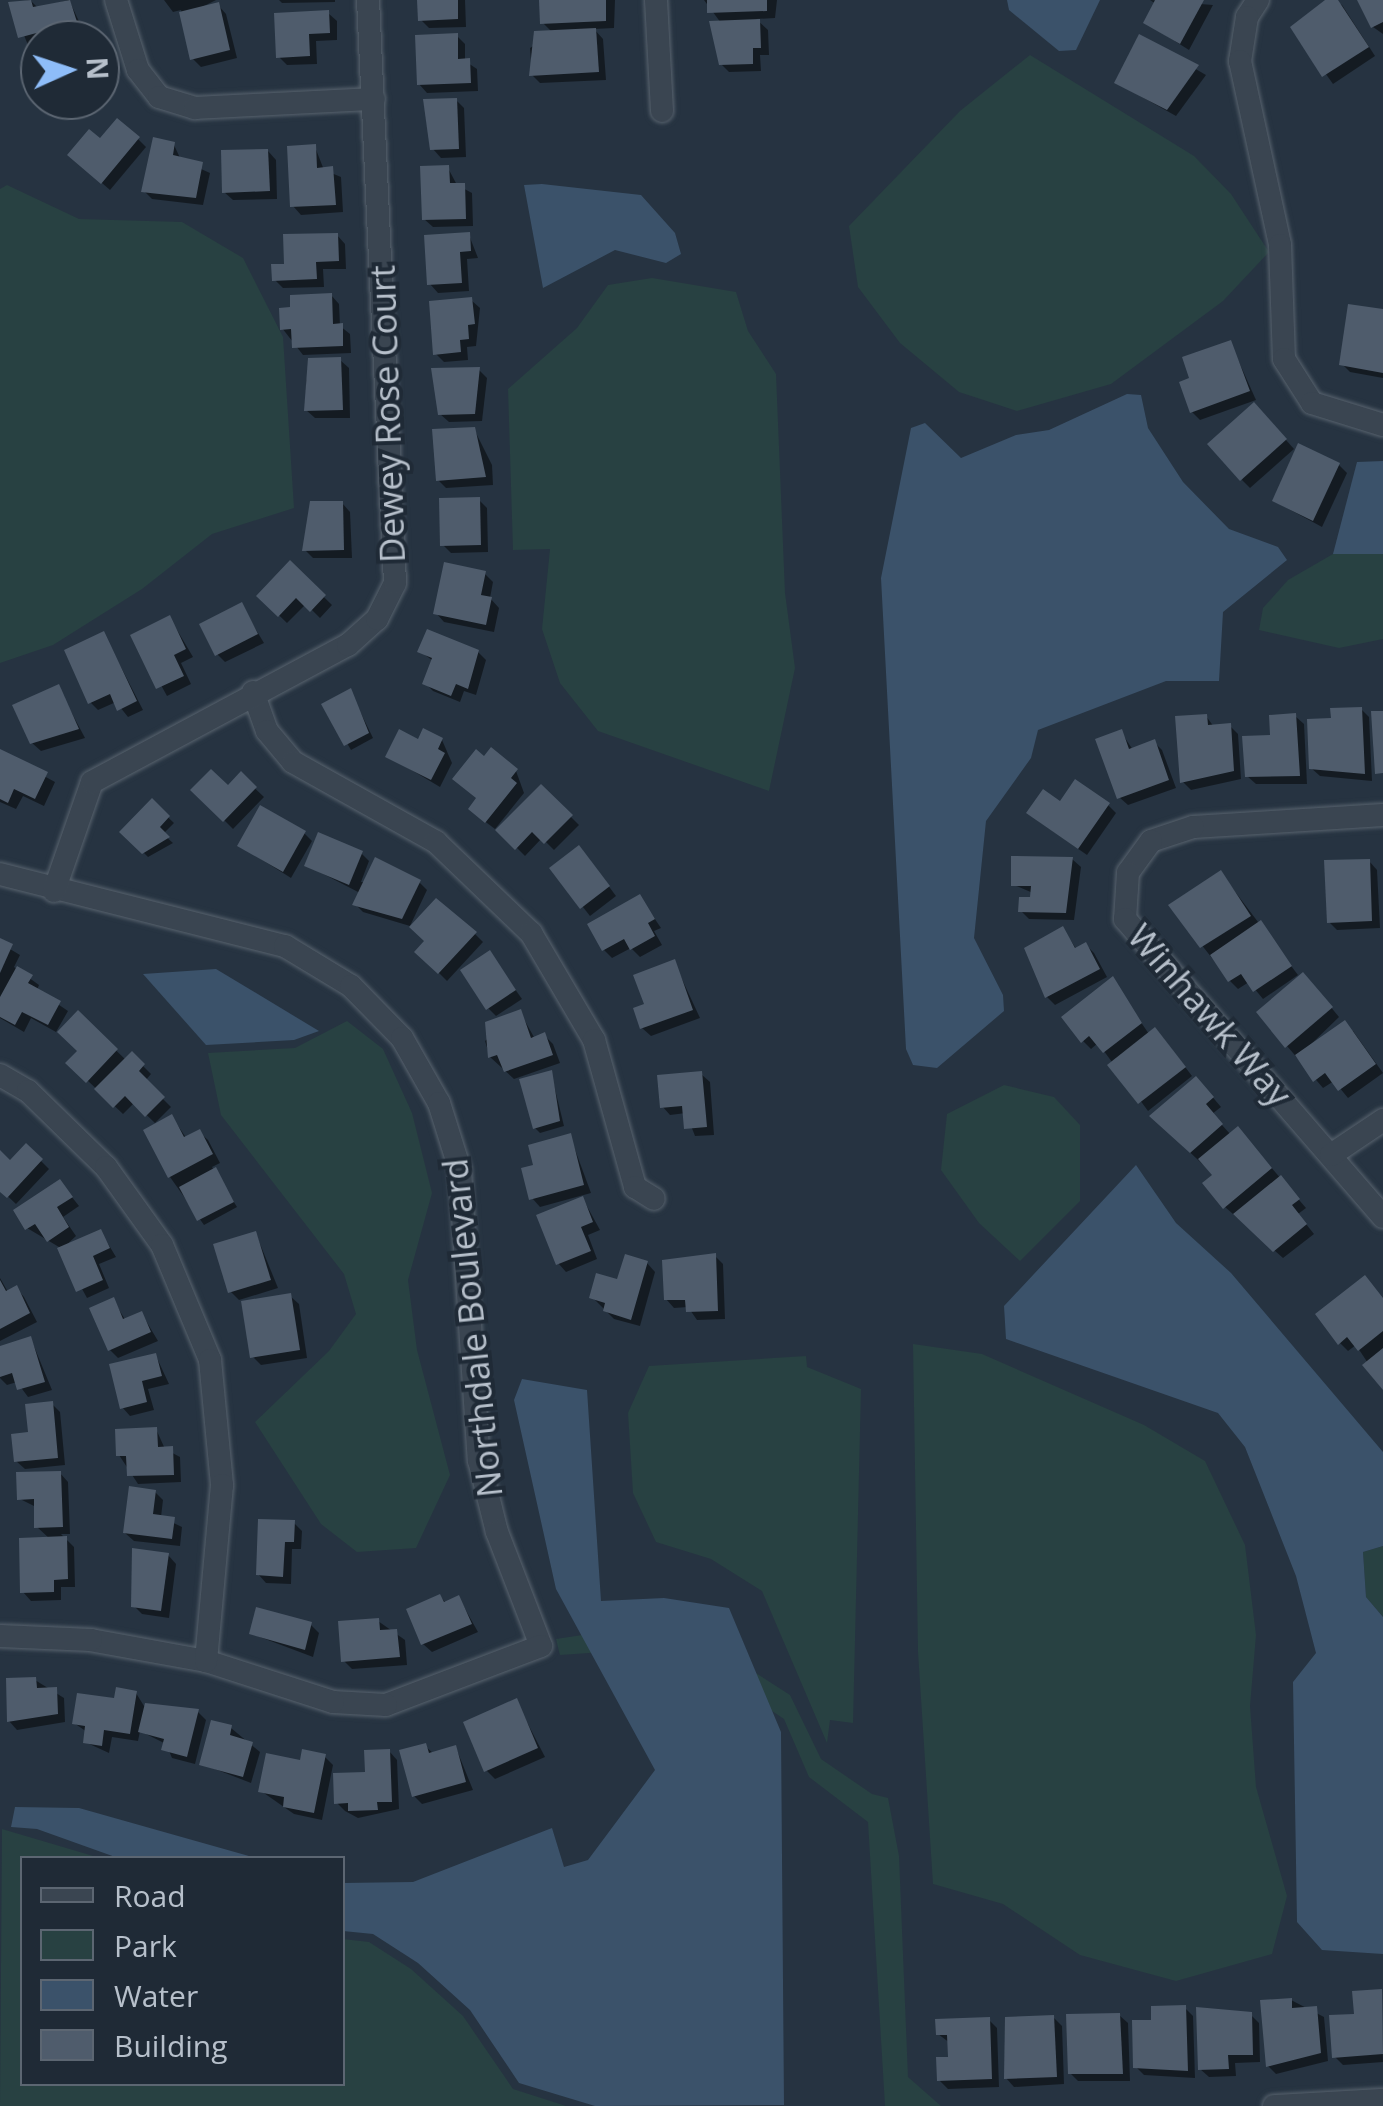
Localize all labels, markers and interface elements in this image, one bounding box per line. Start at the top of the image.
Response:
north arrow [20,20,120,120]
text: N [78,56,118,81]
street label: Dewey Rose Court [361,264,413,564]
street label: Winhawk Way [1120,915,1300,1115]
street label: Northdale Boulevard [433,1157,511,1499]
legend [20,1856,345,2086]
text: Road [114,1875,186,1916]
text: Park [114,1925,177,1966]
text: Water [114,1975,198,2016]
text: Building [114,2025,228,2066]

